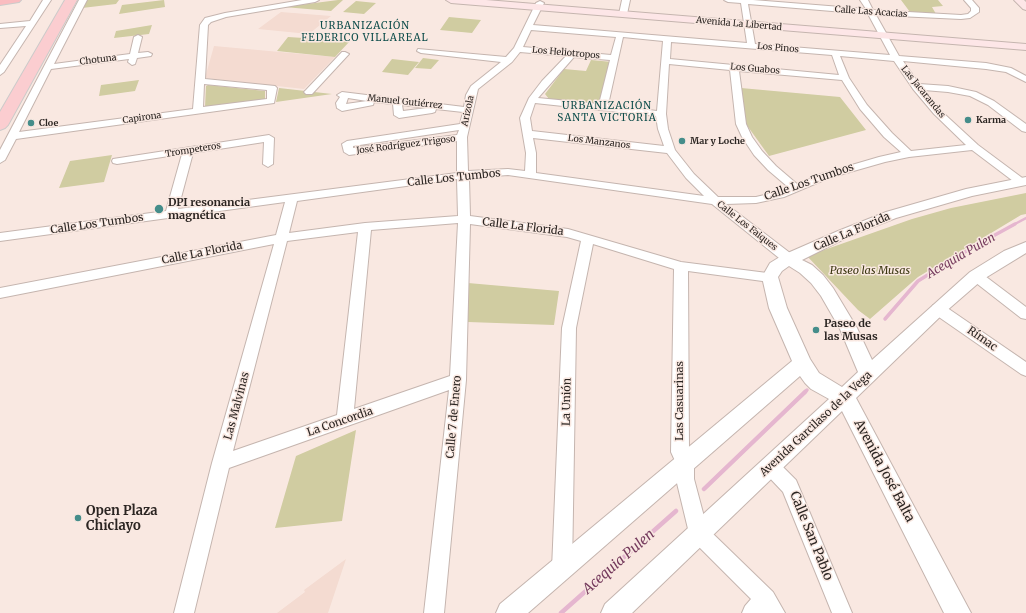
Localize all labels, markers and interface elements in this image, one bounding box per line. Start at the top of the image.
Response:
street label: Calle Las Acacias [834,4,908,20]
street label: Avenida La Libertad [696,15,782,33]
district label: URBANIZACIÓN FEDERICO VILLAREAL [301,20,429,44]
street label: Los Pinos [757,41,799,55]
street label: Los Heliotropos [532,45,600,61]
street label: Chotuna [79,52,117,68]
street label: Los Guabos [730,61,780,77]
street label: Las Jacarandas [899,64,947,120]
street label: Manuel Gutiérrez [367,93,443,111]
street label: Arizola [459,95,477,127]
district label: URBANIZACIÓN SANTA VICTORIA [557,100,657,124]
street label: Capirona [122,110,162,126]
marker: Karma [963,115,973,125]
place label: Karma [976,115,1006,125]
marker: Cloe [26,118,36,128]
place label: Cloe [39,118,58,128]
street label: Los Manzanos [567,133,631,151]
street label: José Rodríguez Trigoso [356,134,456,156]
marker: Mar y Loche [677,136,687,146]
place label: Mar y Loche [690,136,745,146]
street label: Trompeteros [164,140,222,160]
street label: Calle Los Tumbos [763,161,855,203]
street label: Calle Los Tumbos [407,167,501,189]
place label: DPI resonancia magnética [168,196,250,222]
street label: Calle Los Faiques [715,199,779,253]
marker: DPI resonancia magnética [153,203,165,215]
street label: Calle La Florida [812,210,892,254]
street label: Calle Los Tumbos [50,211,144,237]
street label: Calle La Florida [482,215,564,239]
water label: Acequia Pulen [924,231,998,281]
street label: Calle La Florida [161,239,243,267]
park label: Paseo las Musas [830,264,910,278]
place label: Paseo de las Musas [824,317,878,343]
street label: Rímac [964,324,1000,354]
marker: Paseo de las Musas [811,325,821,335]
street label: Las Casuarinas [673,361,687,441]
street label: Avenida Garcilaso de la Vega [757,369,875,479]
street label: Las Malvinas [222,371,252,441]
street label: Calle 7 de Enero [444,375,464,459]
street label: La Unión [560,378,574,426]
street label: La Concordia [305,405,375,439]
street label: Avenida José Balta [850,417,918,525]
street label: Calle San Pablo [786,489,836,583]
place label: Open Plaza Chiclayo [86,503,158,534]
marker: Open Plaza Chiclayo [73,513,83,523]
water label: Acequia Pulen [580,526,658,598]

